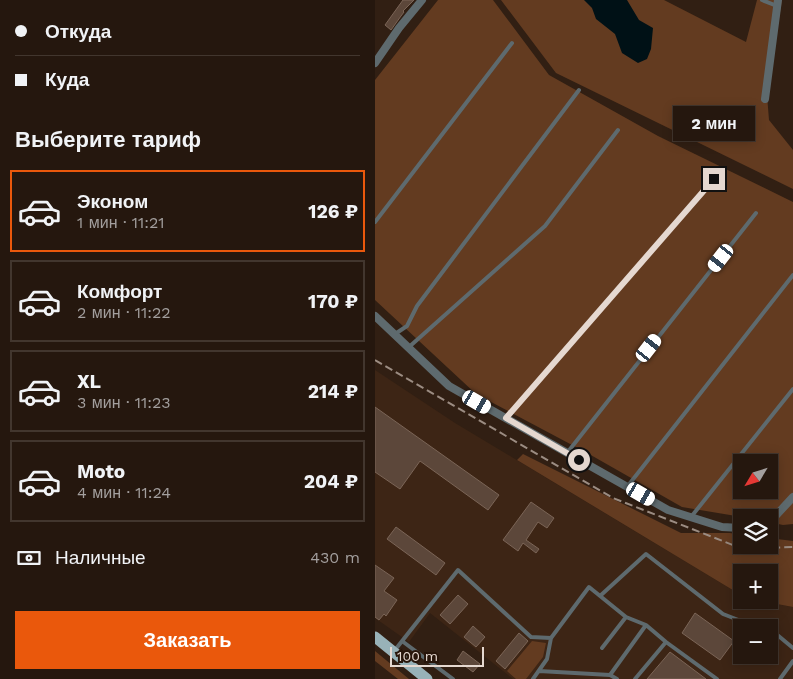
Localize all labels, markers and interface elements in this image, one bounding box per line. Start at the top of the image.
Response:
text: Откуда [45,20,111,43]
text: Куда [45,68,89,91]
callout: 2 мин [673,106,755,142]
text: 2 мин [691,114,737,133]
text: Выберите тариф [15,127,201,152]
route end [703,168,725,190]
icon: car [17,189,62,234]
text: Эконом [77,190,148,213]
text: 126 ₽ [308,200,358,223]
text: 1 мин · 11:21 [77,213,164,232]
car [705,242,736,274]
icon: car [17,279,62,324]
text: Комфорт [77,280,162,303]
text: 170 ₽ [308,290,358,313]
text: 2 мин · 11:22 [77,303,171,322]
car [633,332,664,364]
icon: car [17,369,62,414]
text: XL [77,370,101,393]
text: 214 ₽ [308,380,358,403]
car [460,388,493,416]
text: 3 мин · 11:23 [77,393,171,412]
route start [568,449,590,471]
north arrow [733,454,777,499]
map controls [733,454,778,664]
icon: car [17,459,62,504]
text: Moto [77,460,125,483]
text: 204 ₽ [304,470,358,493]
car [624,480,657,508]
text: 4 мин · 11:24 [77,483,171,502]
button: layers [733,509,778,554]
icon: cash [15,544,43,572]
text: Наличные [55,546,146,569]
text: 430 m [310,548,360,567]
button: + [733,564,778,609]
button: Заказать [15,611,360,669]
button: − [733,619,778,664]
scale bar [390,644,484,667]
text: 100 m [397,648,438,664]

